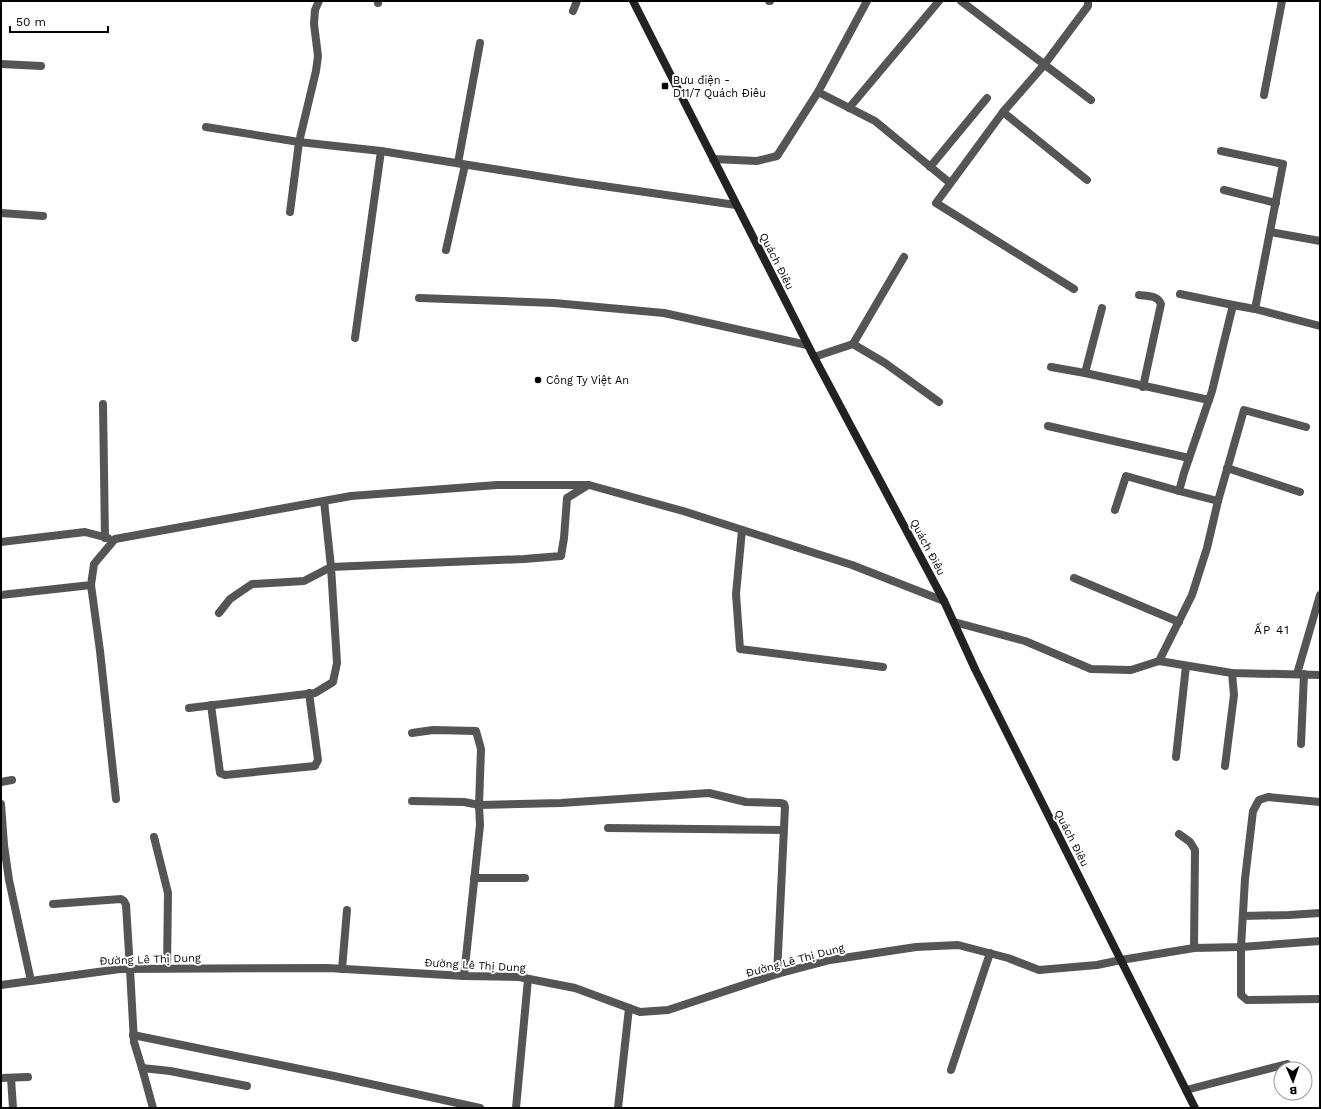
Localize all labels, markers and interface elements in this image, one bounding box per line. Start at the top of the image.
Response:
scale bar [10,8,108,34]
text: 50 m [16,15,46,29]
place label: Bưu điện - D11/7 Quách Điêu [673,74,766,100]
marker: Bưu điện - D11/7 Quách Điêu [660,81,670,91]
street label: Quách Điêu [757,231,796,292]
place label: Công Ty Việt An [546,374,629,387]
marker: Công Ty Việt An [533,375,543,385]
street label: Quách Điêu [907,517,948,578]
district label: ẤP 41 [1254,622,1290,637]
street label: Quách Điêu [1052,808,1091,869]
street label: Đường Lê Thị Dung [744,941,846,980]
street label: Đường Lê Thị Dung [99,951,201,968]
street label: Đường Lê Thị Dung [424,956,526,975]
north arrow [1273,1061,1313,1101]
text: B [1289,1084,1297,1097]

